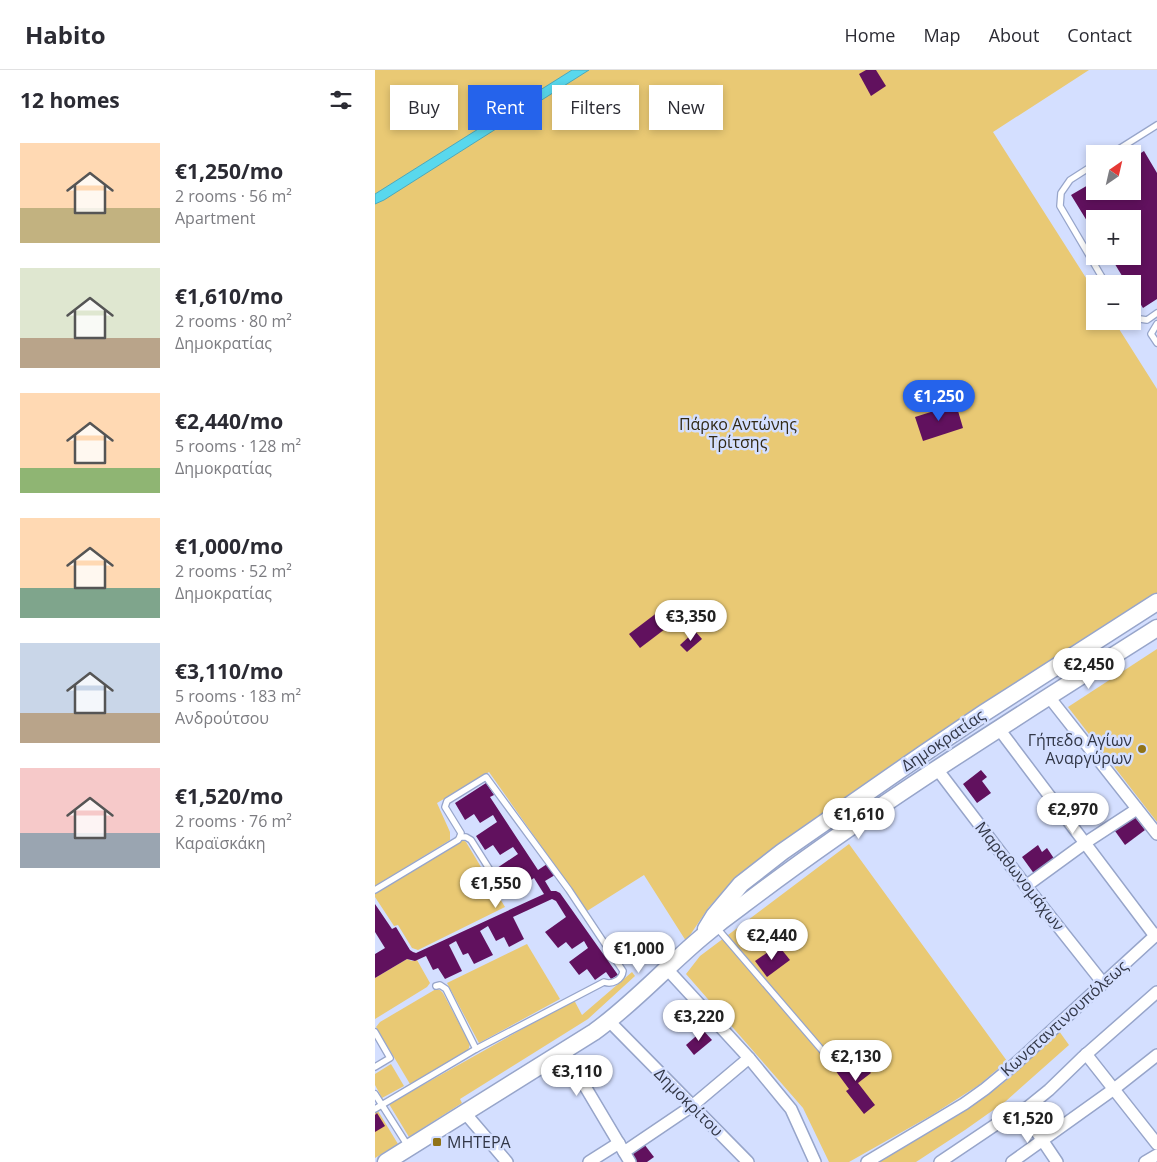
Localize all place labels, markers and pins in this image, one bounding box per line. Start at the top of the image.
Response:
pin: €1,250 [898,380,980,422]
pin: €3,350 [650,600,732,642]
pin: €2,450 [1048,648,1130,690]
place label: Γήπεδο Αγίων Αναργύρων [1028,729,1132,769]
marker: Γήπεδο Αγίων Αναργύρων [1136,743,1148,755]
pin: €2,970 [1032,792,1114,835]
pin: €1,610 [818,798,900,840]
pin: €1,550 [455,866,537,909]
pin: €2,440 [731,918,813,961]
pin: €1,000 [598,932,680,974]
pin: €3,220 [658,1000,740,1042]
pin: €2,130 [815,1040,897,1082]
pin: €3,110 [536,1054,618,1097]
pin: €1,520 [987,1102,1069,1144]
place label: ΜΗΤΕΡΑ [447,1131,512,1153]
marker: ΜΗΤΕΡΑ [431,1136,443,1148]

